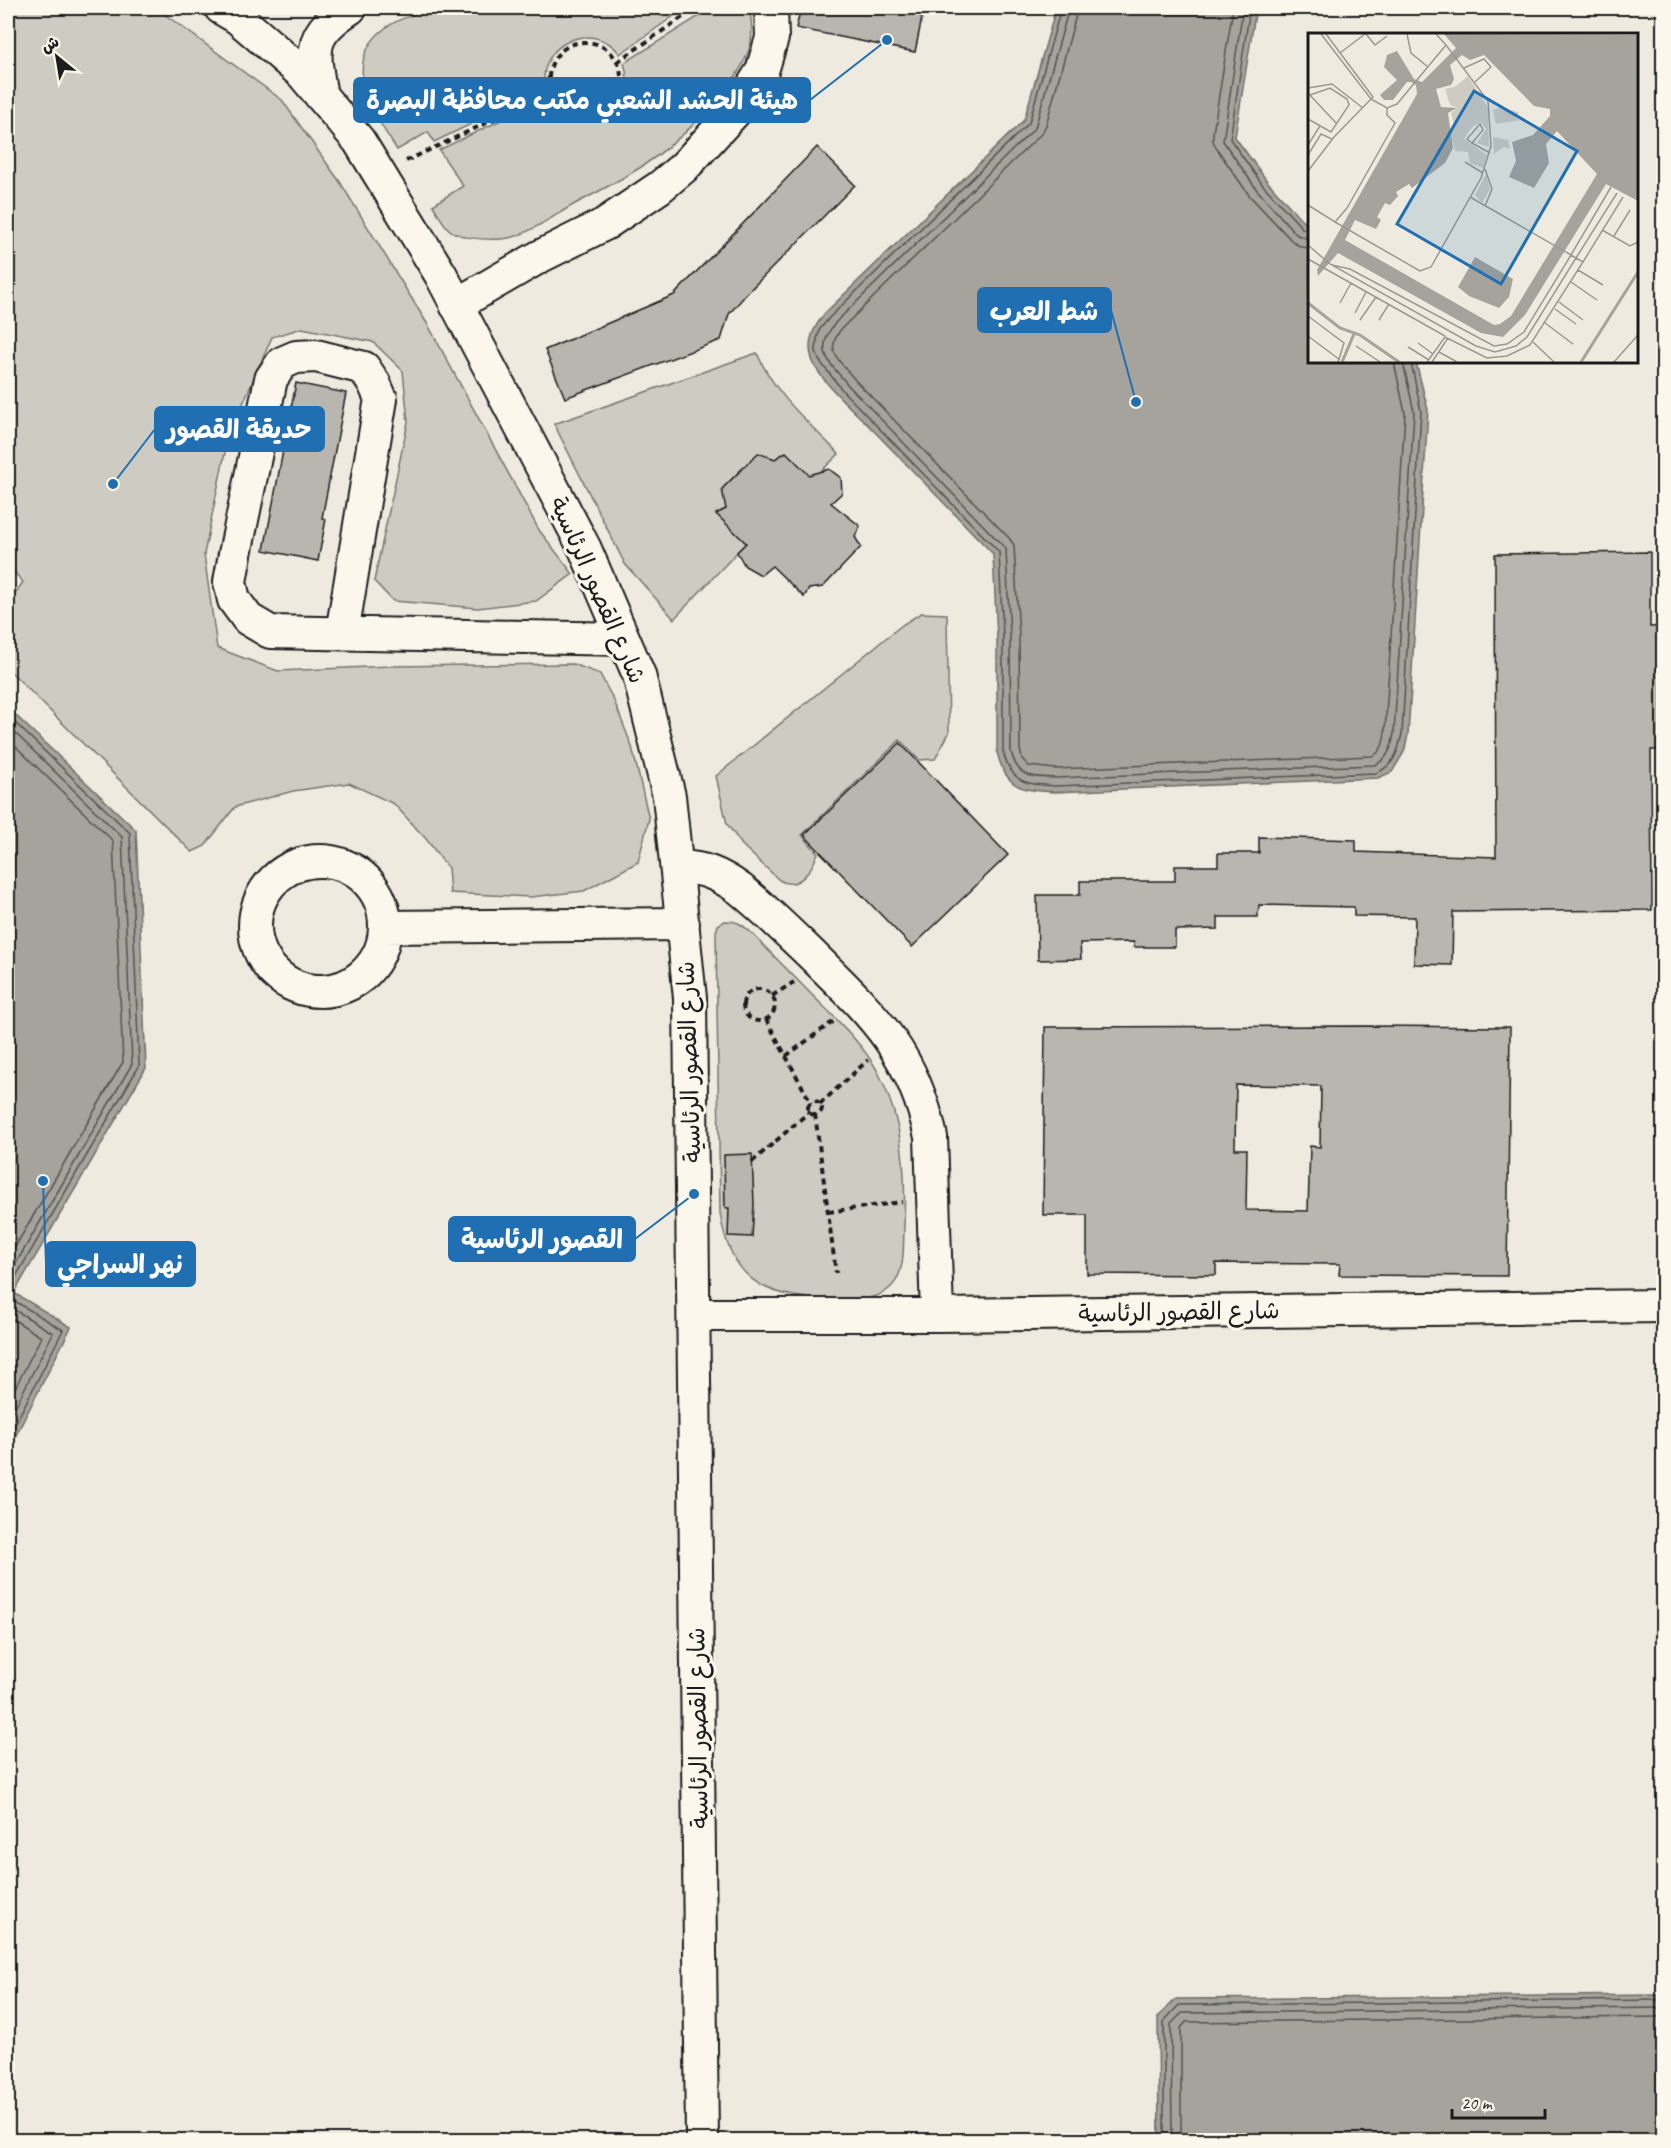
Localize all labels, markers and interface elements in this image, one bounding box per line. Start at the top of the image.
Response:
north arrow [27,27,87,87]
text: ش [37,32,63,58]
inset map [1308,33,1638,363]
callout: هيئة الحشد الشعبي مكتب محافظة البصرة [354,78,810,122]
text: هيئة الحشد الشعبي مكتب محافظة البصرة [366,84,798,124]
callout: شط العرب [978,288,1111,332]
text: شط العرب [990,295,1098,328]
callout: حديقة القصور [155,407,324,451]
text: حديقة القصور [164,413,312,446]
street label: شارع القصور الرئاسية [541,492,653,689]
street label: شارع القصور الرئاسية [670,961,710,1163]
callout: القصور الرئاسية [449,1217,635,1261]
text: القصور الرئاسية [461,1223,623,1256]
callout: نهر السراجي [46,1242,195,1286]
text: نهر السراجي [57,1248,183,1288]
street label: شارع القصور الرئاسية [1078,1295,1280,1331]
street label: شارع القصور الرئاسية [681,1627,717,1829]
scale bar [1452,2082,1545,2120]
text: 20 m [1461,2092,1494,2114]

